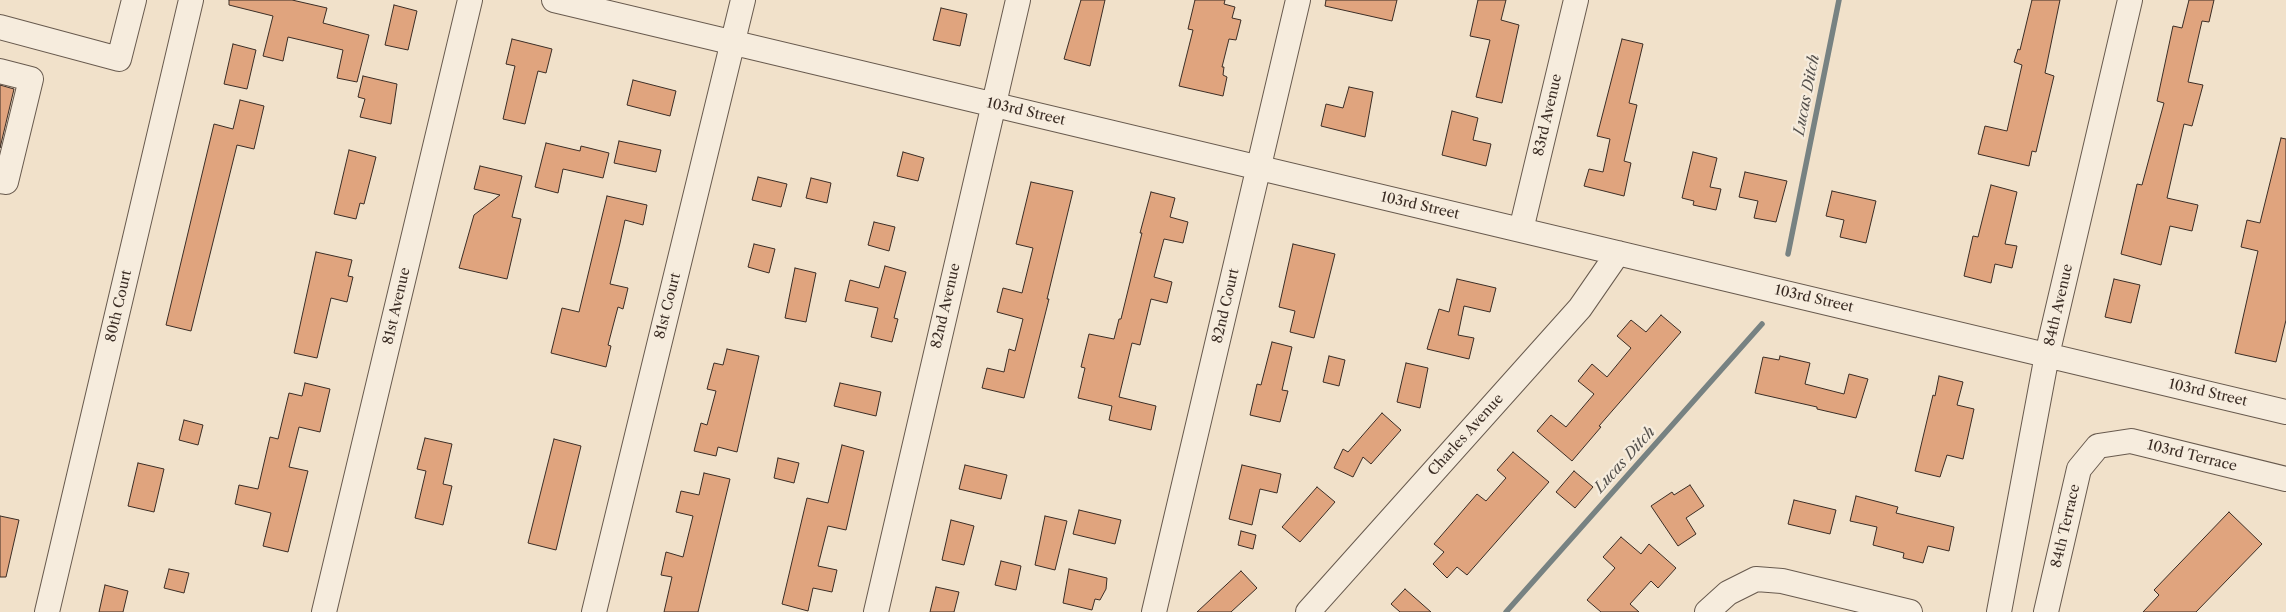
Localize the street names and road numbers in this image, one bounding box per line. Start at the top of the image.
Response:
street label: 83rd Avenue [1530,72,1566,158]
street label: 103rd Street [985,95,1067,129]
street label: 103rd Street [1379,189,1461,223]
street label: 82nd Avenue [928,262,964,350]
street label: 84th Avenue [2041,262,2077,348]
street label: 81st Avenue [380,266,414,346]
street label: 82nd Court [1209,267,1243,345]
street label: 80th Court [103,268,135,344]
street label: 81st Court [652,271,684,341]
street label: 103rd Street [1773,282,1855,316]
street label: 103rd Street [2167,376,2249,410]
street label: Charles Avenue [1425,391,1507,479]
street label: 103rd Terrace [2145,437,2239,475]
street label: 84th Terrace [2048,483,2084,569]

